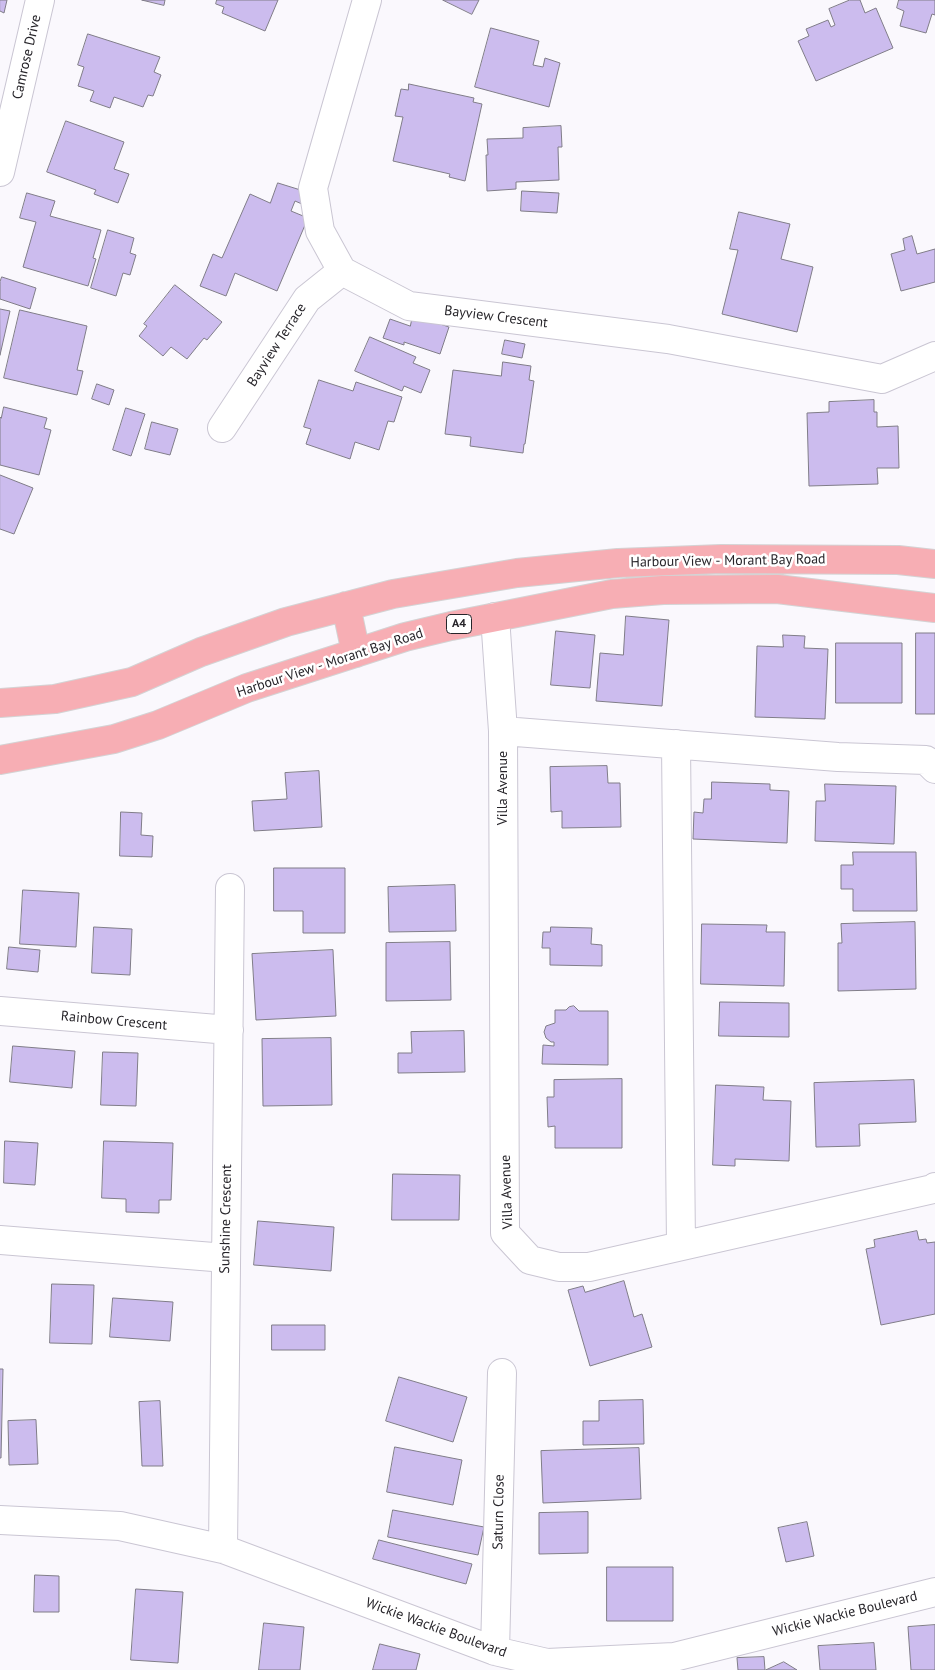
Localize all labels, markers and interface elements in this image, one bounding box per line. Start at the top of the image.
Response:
street label: Camrose Drive [9,13,45,101]
street label: Bayview Terrace [244,300,310,390]
street label: Bayview Crescent [443,302,549,332]
street label: Harbour View - Morant Bay Road [630,551,826,571]
road number: A4 [446,614,472,634]
street label: Harbour View - Morant Bay Road [235,625,425,701]
street label: Villa Avenue [495,751,511,825]
street label: Rainbow Crescent [60,1008,168,1034]
street label: Villa Avenue [497,1155,517,1229]
street label: Sunshine Crescent [217,1164,235,1274]
street label: Saturn Close [490,1474,508,1550]
street label: Wickie Wackie Boulevard [771,1588,919,1640]
street label: Wickie Wackie Boulevard [363,1595,509,1661]

